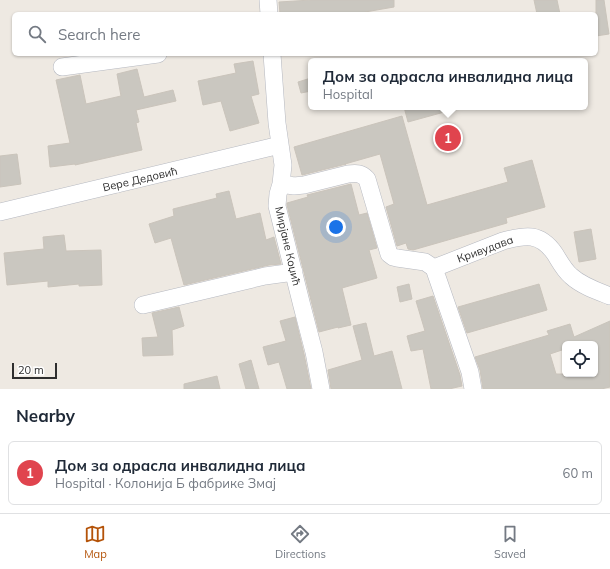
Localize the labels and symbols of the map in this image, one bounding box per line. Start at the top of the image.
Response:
pin: 1 [435,123,461,153]
street label: Вере Дедовић [101,164,179,194]
street label: Мирјане Коџић [272,205,304,287]
your location [326,217,346,237]
street label: Кривудава [455,232,515,266]
scale bar [12,361,57,380]

